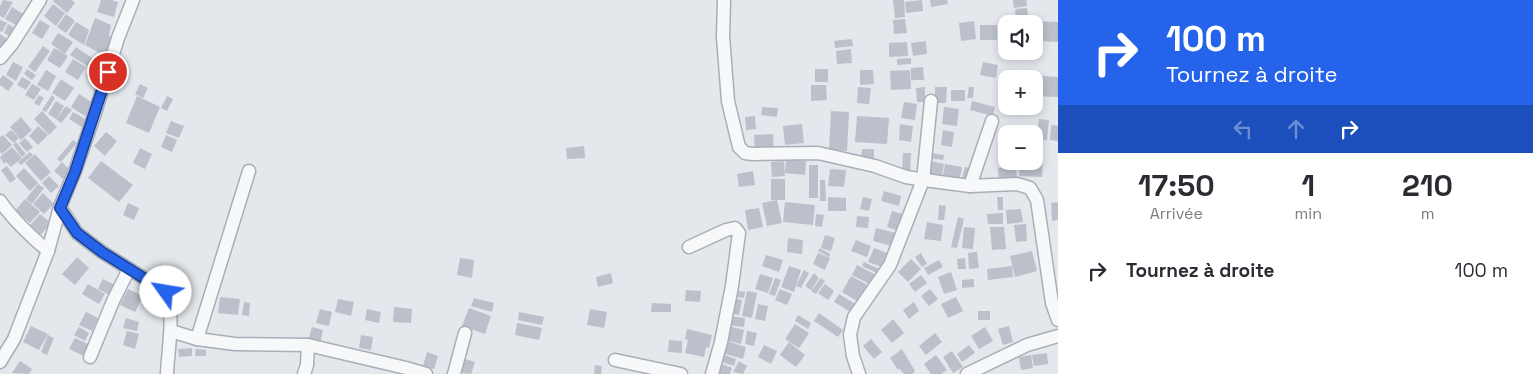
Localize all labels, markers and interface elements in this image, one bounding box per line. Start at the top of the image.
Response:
map controls [998,15,1043,170]
button: sound [998,15,1043,60]
text: 100 m [1166,17,1266,61]
icon: right [1083,20,1148,85]
pin [87,51,129,93]
icon: arrive [94,58,122,86]
text: Tournez à droite [1166,60,1337,88]
button: + [998,70,1043,115]
icon: left [1229,115,1257,143]
icon: ahead [1282,115,1310,143]
icon: right [1335,115,1363,143]
button: − [998,125,1043,170]
text: 17:50 [1138,166,1215,205]
text: 1 [1302,166,1315,205]
text: 210 [1402,166,1453,205]
text: Arrivée [1150,203,1203,224]
text: min [1295,203,1322,224]
text: m [1421,203,1434,224]
icon: right [1083,257,1111,285]
text: Tournez à droite [1126,258,1275,283]
text: 100 m [1454,258,1508,283]
position arrow [139,265,191,317]

